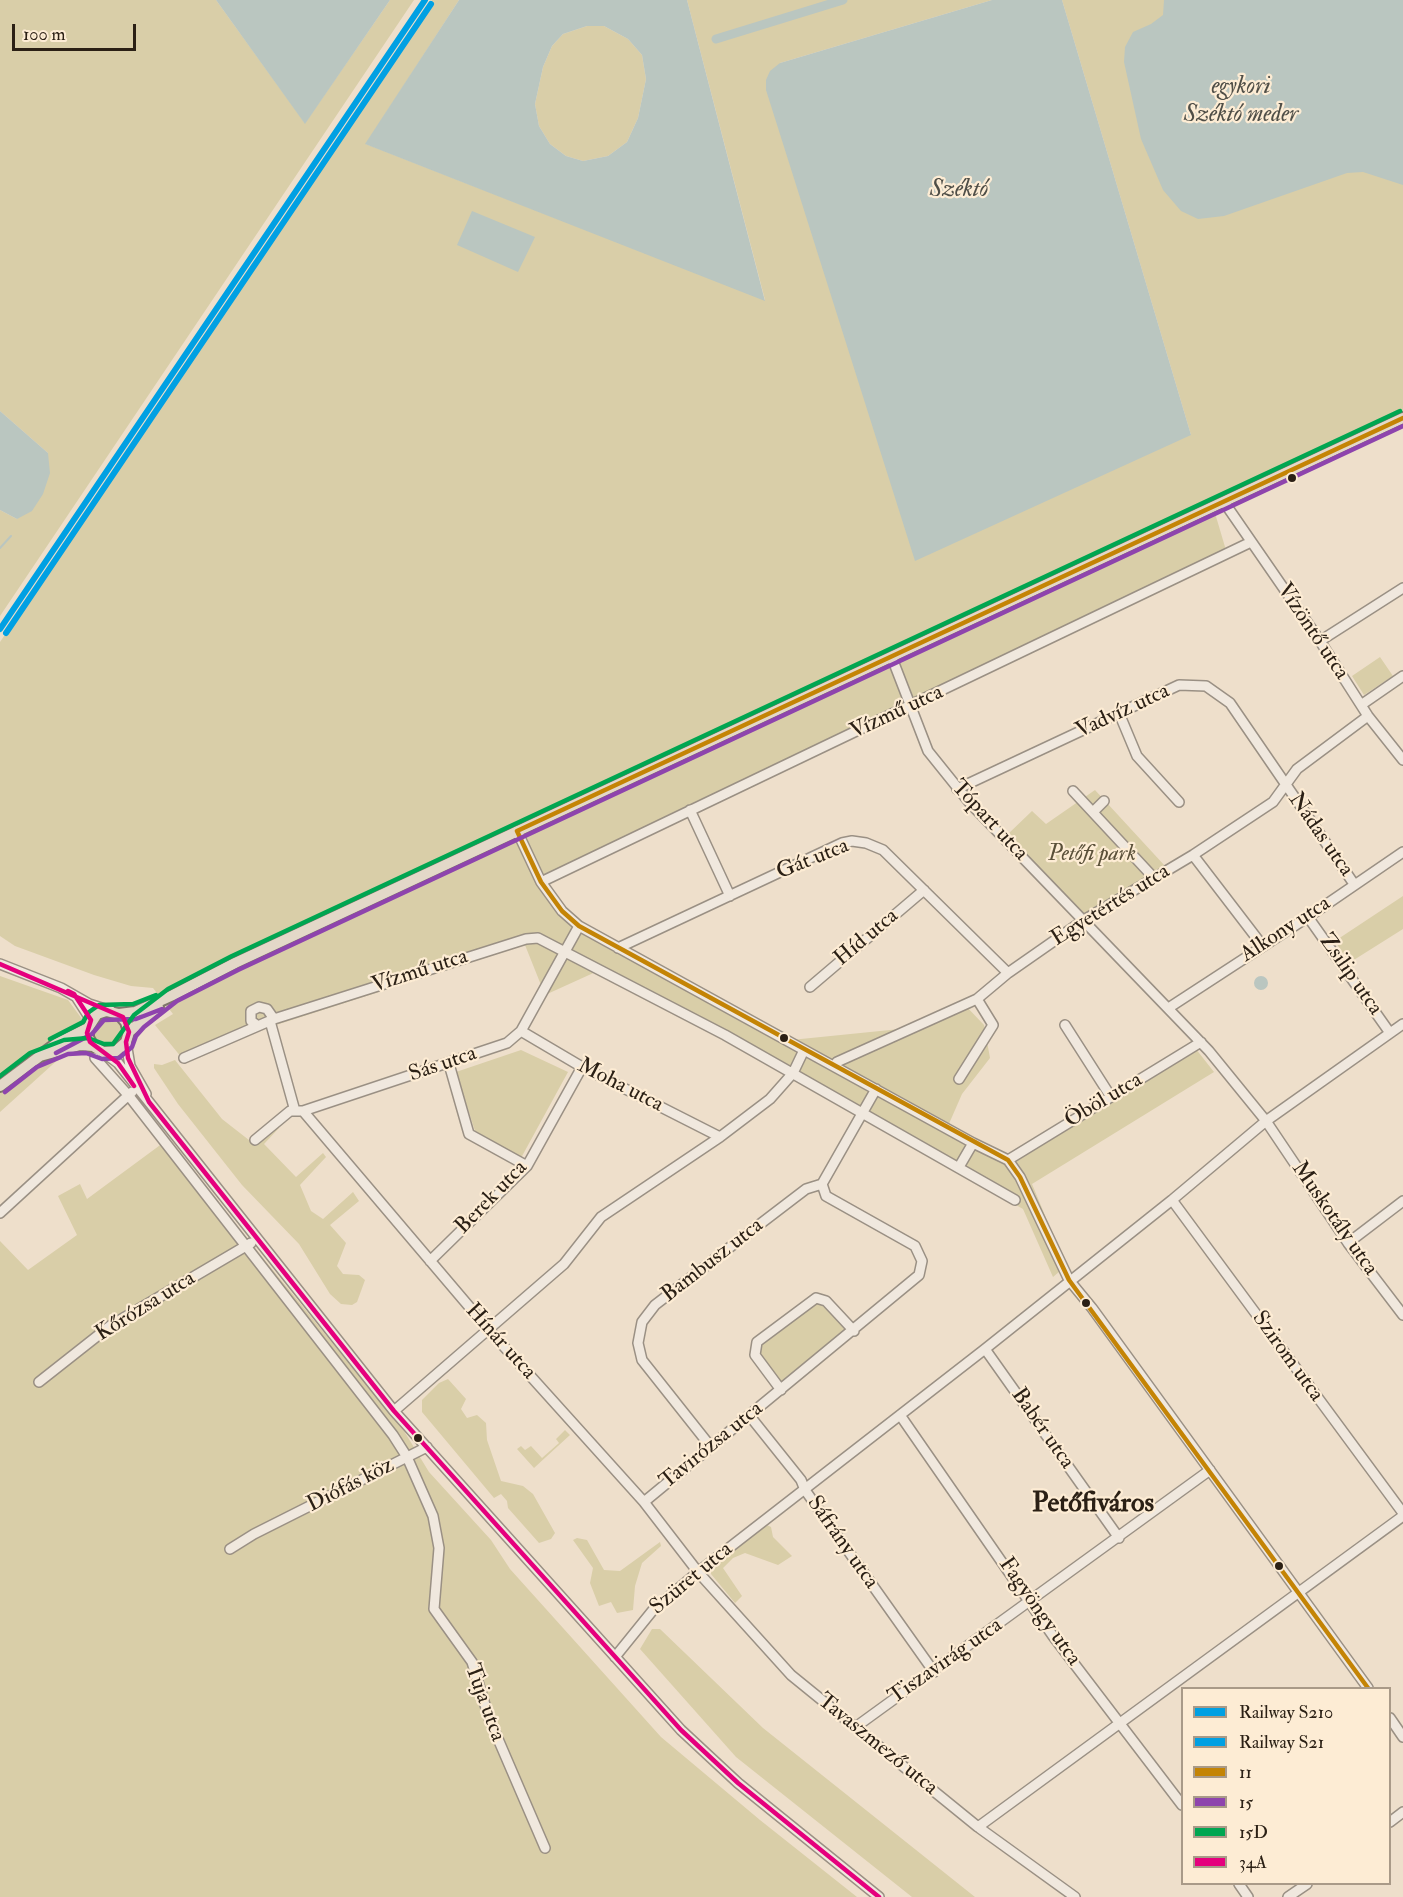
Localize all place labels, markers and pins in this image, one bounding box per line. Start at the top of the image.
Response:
unlabelled marker [1286,472,1298,484]
unlabelled marker [778,1032,790,1044]
unlabelled marker [1080,1297,1092,1309]
unlabelled marker [412,1432,424,1444]
unlabelled marker [1273,1560,1285,1572]

